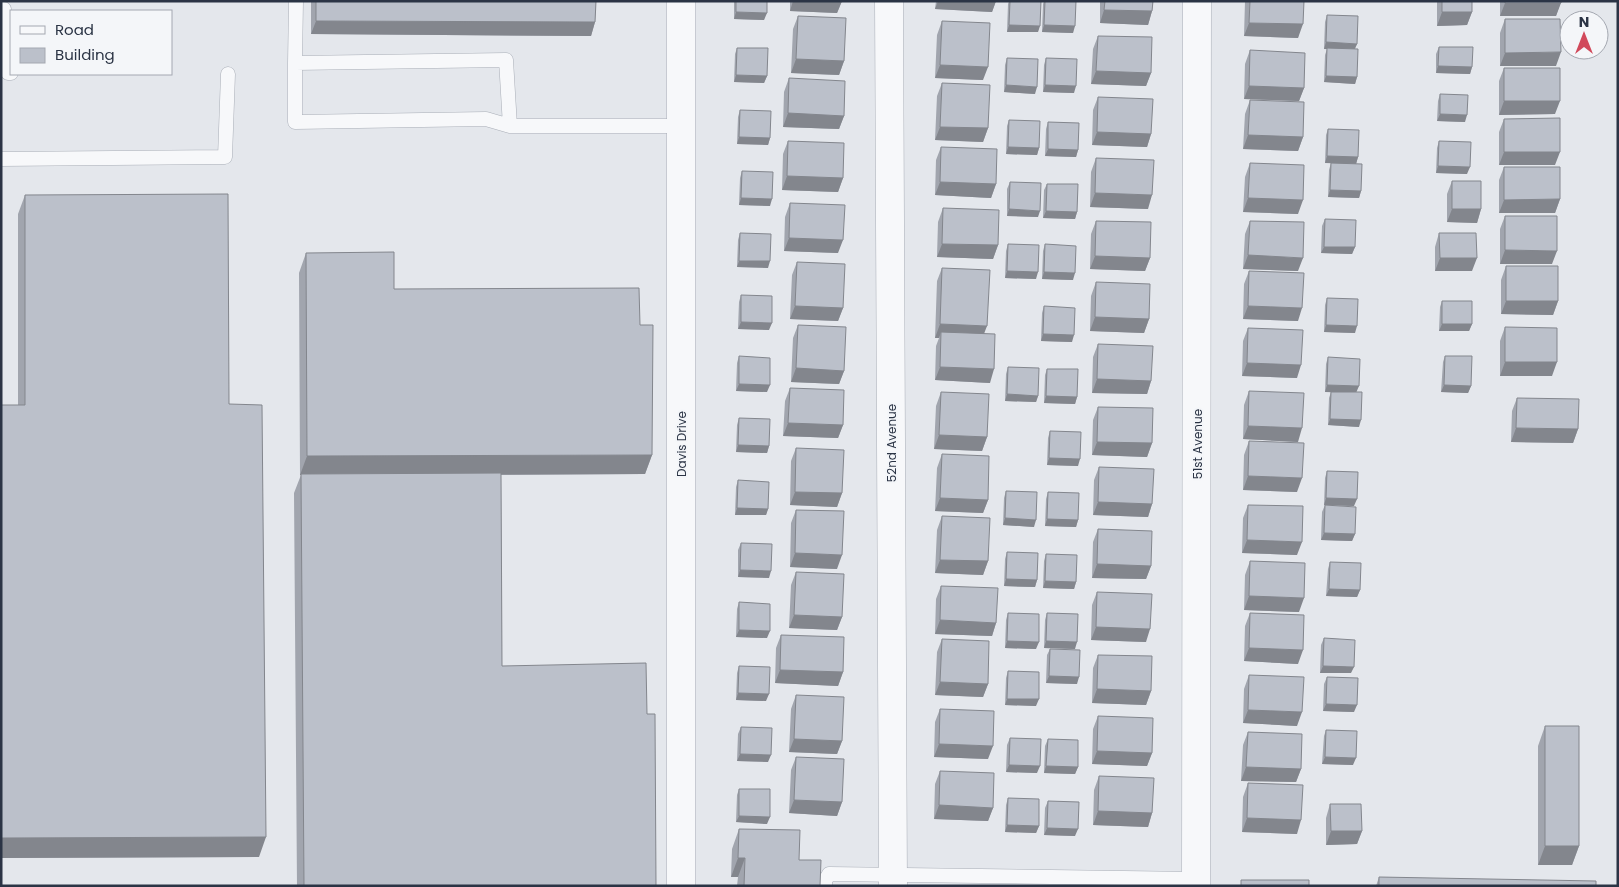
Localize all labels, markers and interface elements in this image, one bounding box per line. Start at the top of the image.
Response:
legend [10,10,172,75]
north arrow [1559,10,1609,60]
text: N [1579,12,1589,32]
text: Road [55,19,94,40]
text: Building [55,44,115,65]
street label: 52nd Avenue [883,404,900,482]
street label: 51st Avenue [1189,409,1206,479]
street label: Davis Drive [673,411,690,477]

